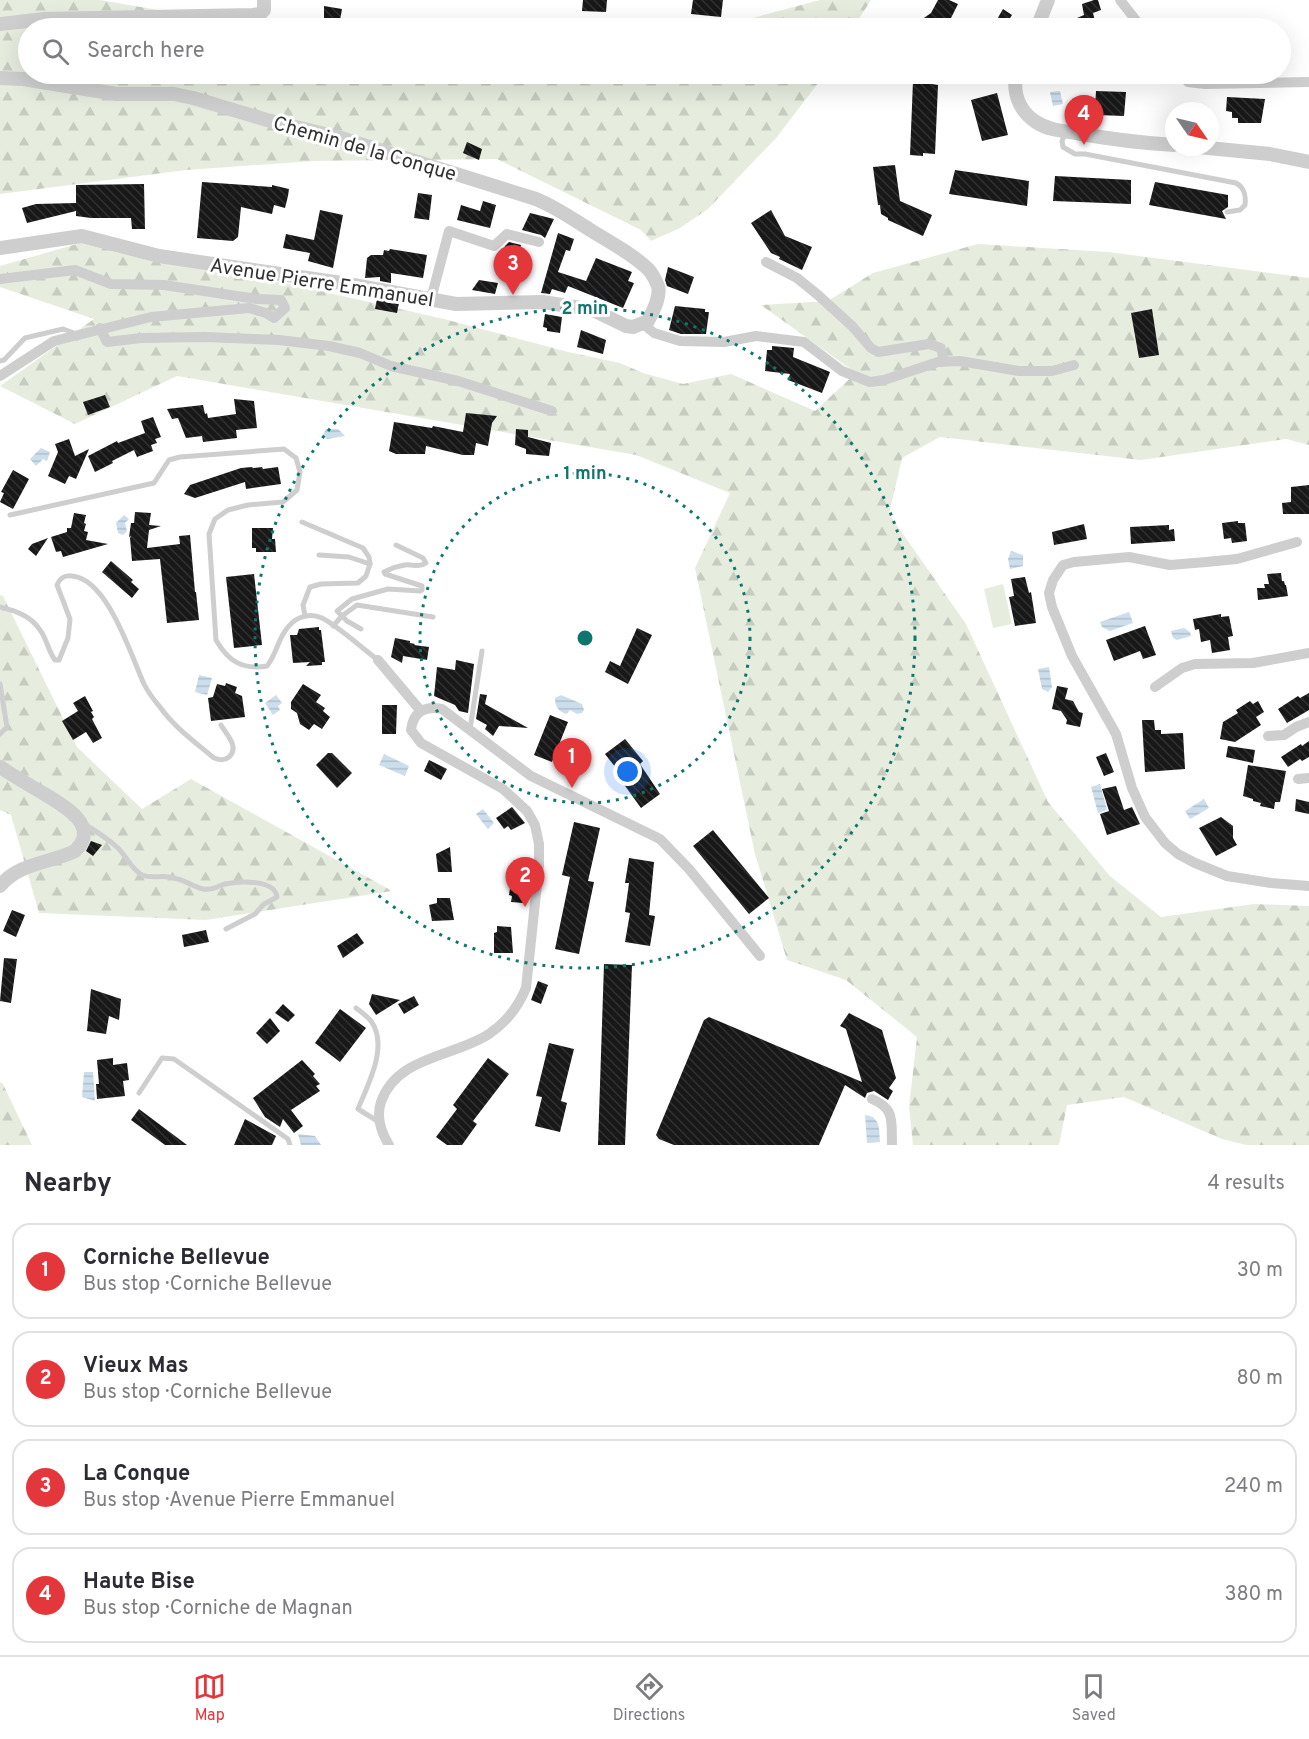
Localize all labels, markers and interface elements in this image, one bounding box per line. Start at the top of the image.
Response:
search box [18,18,1291,84]
icon: search [39,35,72,68]
text: Search here [87,38,205,65]
pin: 4 [1064,96,1104,145]
north arrow [1165,102,1219,156]
street label: Chemin de la Conque [270,111,459,189]
pin: 3 [494,246,532,295]
street label: Avenue Pierre Emmanuel [208,253,435,314]
text: 2 min [561,298,609,321]
text: 1 min [563,463,607,486]
centre of rings [575,628,595,648]
pin: 1 [552,738,592,788]
your location [613,757,642,786]
pin: 2 [506,858,544,907]
text: Nearby [24,1168,112,1201]
text: 4 results [1208,1171,1285,1197]
text: Corniche Bellevue [83,1245,270,1272]
text: 1 [42,1258,50,1284]
text: 30 m [1237,1258,1283,1284]
text: Bus stop · Corniche Bellevue [83,1272,332,1298]
text: Vieux Mas [83,1353,189,1380]
text: 2 [39,1366,52,1392]
text: 80 m [1237,1366,1283,1392]
text: Bus stop · Corniche Bellevue [83,1380,332,1406]
text: La Conque [83,1461,190,1488]
text: 3 [40,1474,52,1500]
text: 240 m [1224,1474,1283,1500]
text: Bus stop · Avenue Pierre Emmanuel [83,1488,395,1514]
text: Haute Bise [83,1569,195,1596]
text: 4 [39,1582,52,1608]
text: 380 m [1224,1582,1283,1608]
text: Bus stop · Corniche de Magnan [83,1596,353,1622]
tab: Map [193,1670,226,1726]
tab: Directions [613,1670,685,1726]
tab: Saved [1072,1670,1116,1726]

